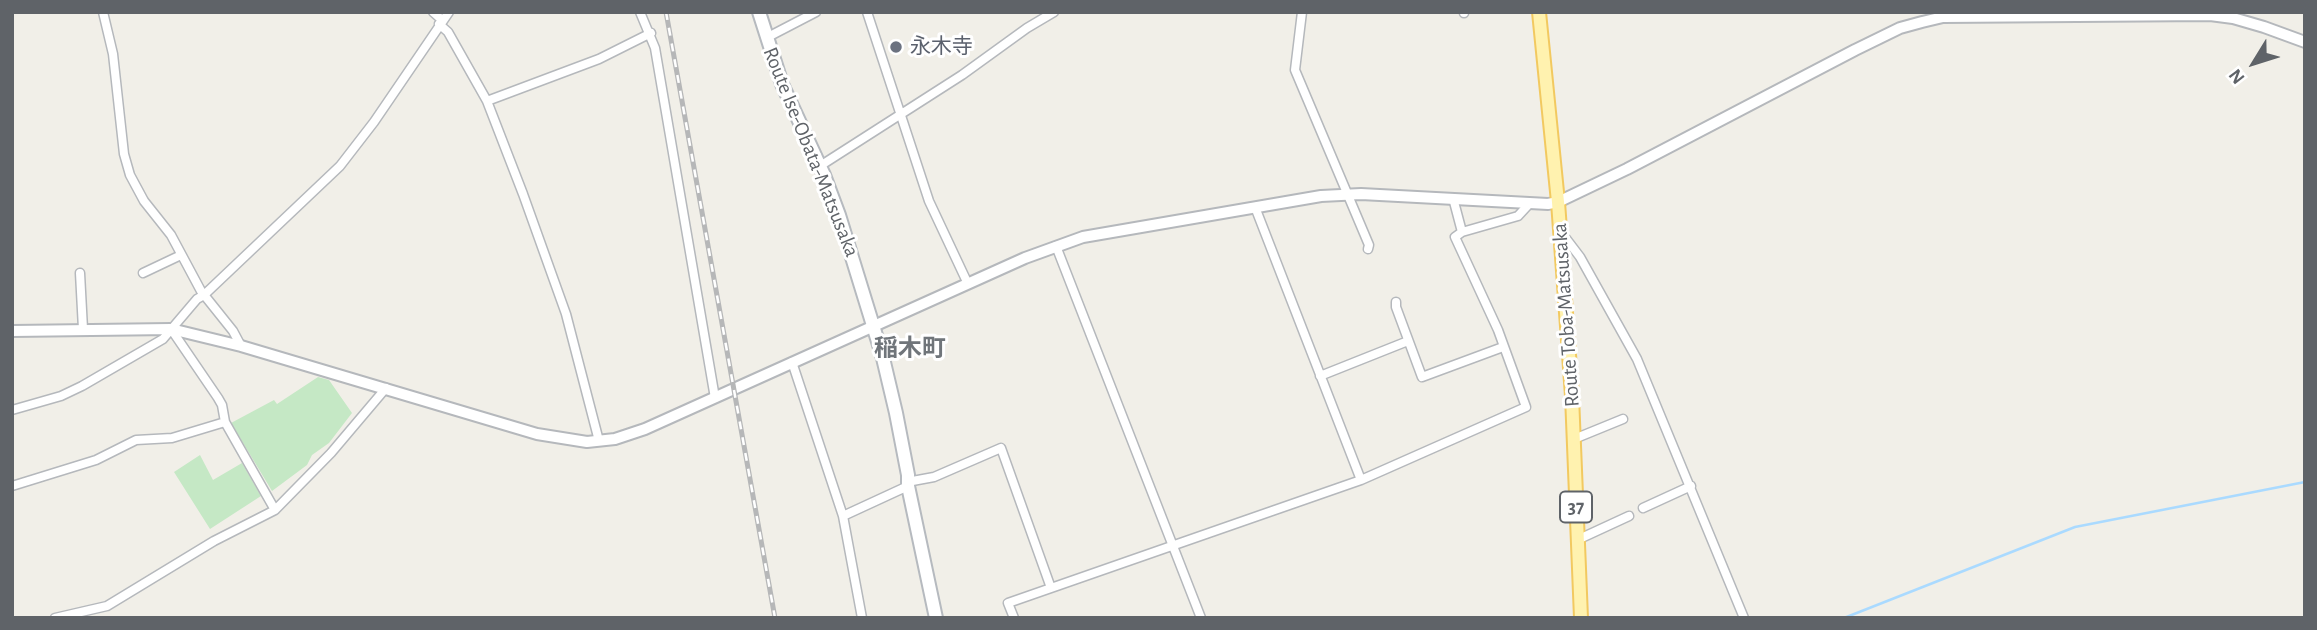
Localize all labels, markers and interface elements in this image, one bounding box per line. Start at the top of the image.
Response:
north arrow [2219,28,2289,98]
place label: 永木寺 [910,34,973,60]
marker: 永木寺 [888,39,904,55]
street label: Route Ise-Obata-Matsusaka [757,43,865,261]
text: N [2226,65,2249,87]
street label: Route Toba-Matsusaka [1547,222,1585,408]
district label: 稲木町 [874,335,946,363]
road number: 37 [1560,492,1592,522]

